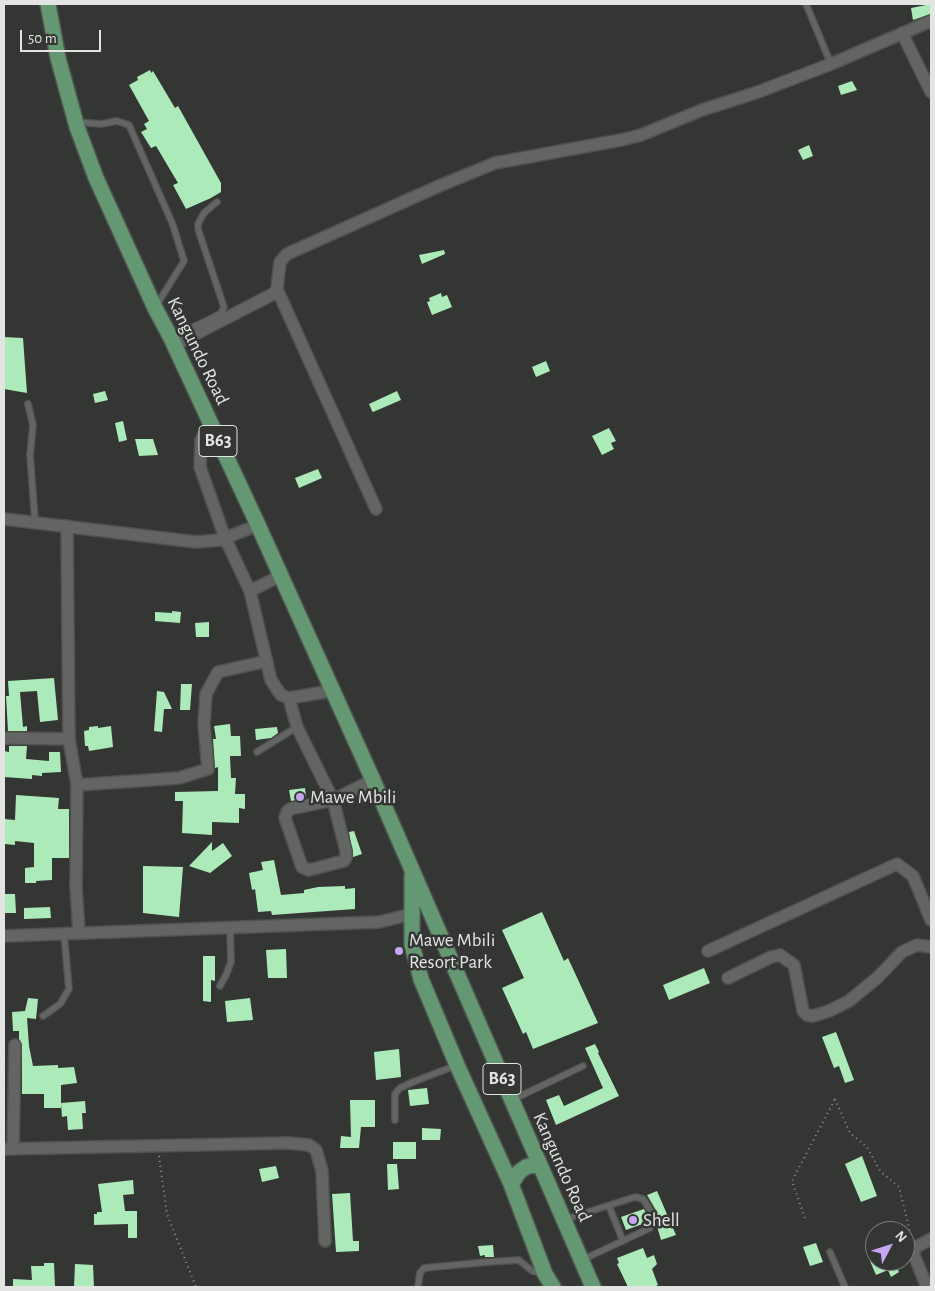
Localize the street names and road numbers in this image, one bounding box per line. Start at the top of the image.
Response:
street label: Kangundo Road [162,293,234,409]
road number: B63 [199,426,237,456]
road number: B63 [483,1064,521,1094]
street label: Kangundo Road [528,1109,596,1225]

